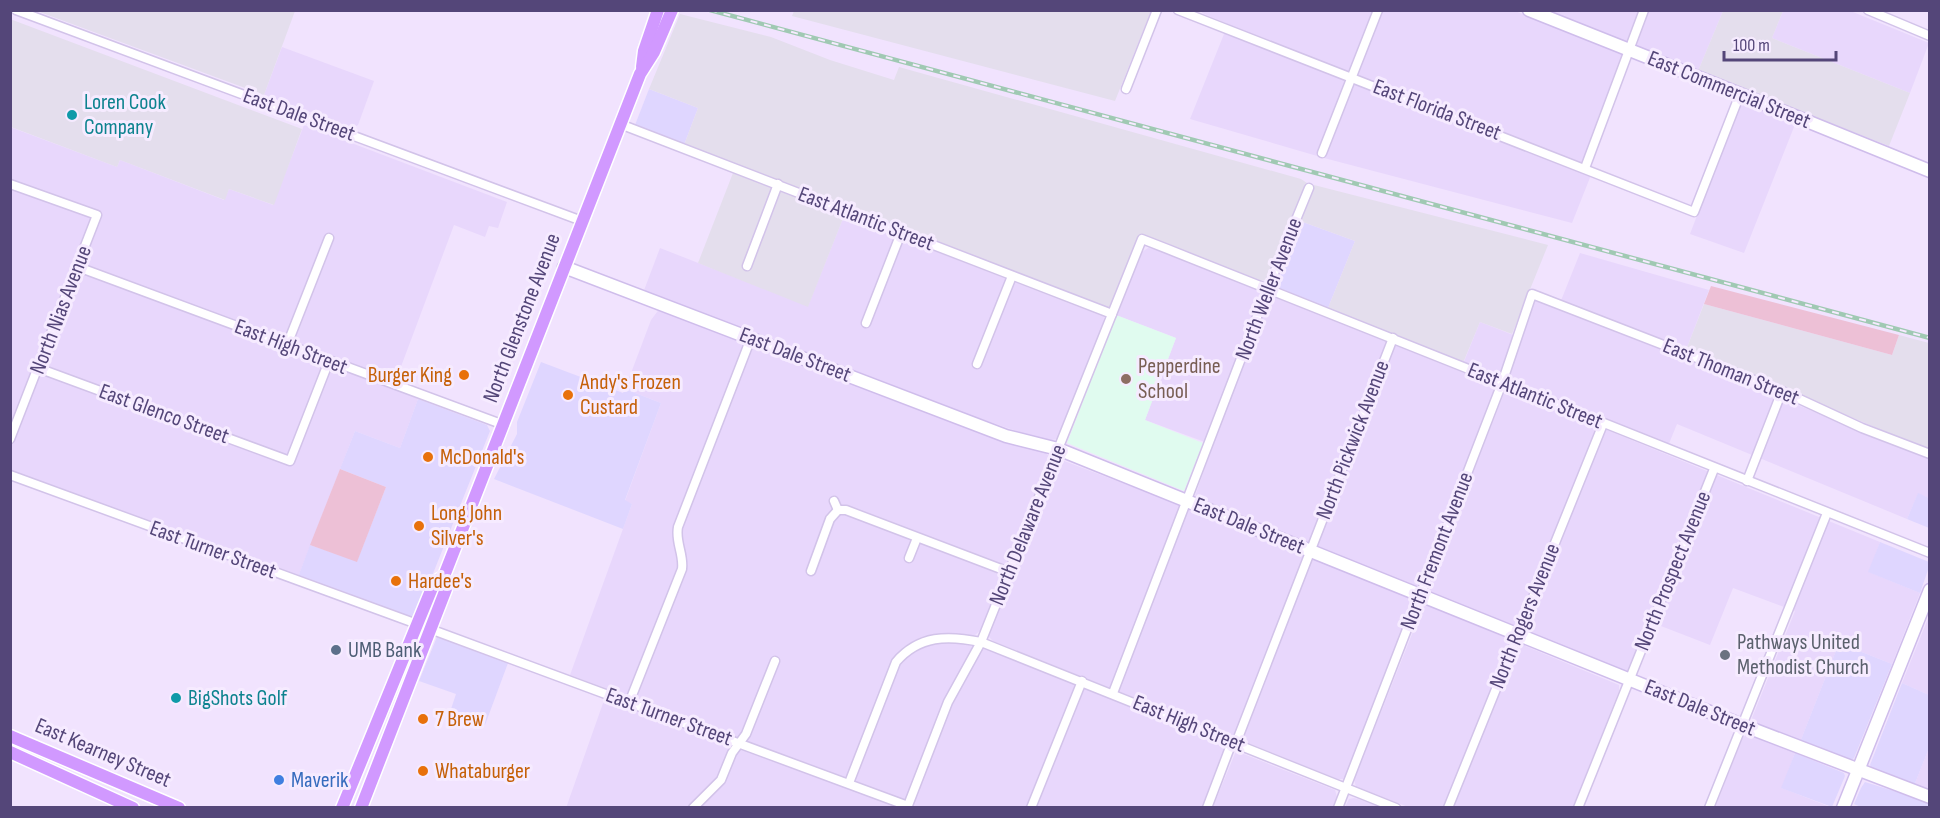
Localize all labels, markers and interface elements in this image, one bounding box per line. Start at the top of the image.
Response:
scale bar [1724,24,1836,62]
text: 100 m [1733,35,1770,56]
street label: East Commercial Street [1644,45,1815,135]
street label: East Florida Street [1369,73,1505,147]
street label: East Dale Street [239,82,359,148]
place label: Loren Cook Company [84,89,166,141]
marker: Loren Cook Company [65,108,79,122]
street label: East Atlantic Street [794,181,938,257]
street label: North Weller Avenue [1230,214,1308,364]
street label: North Glenstone Avenue [477,230,567,406]
street label: North Nias Avenue [24,242,98,378]
street label: East High Street [231,313,352,381]
street label: East Dale Street [735,321,855,389]
street label: East Thoman Street [1659,332,1803,412]
place label: Pepperdine School [1138,353,1221,405]
street label: North Pickwick Avenue [1310,357,1396,523]
street label: East Atlantic Street [1464,357,1607,435]
place label: Burger King [368,362,452,389]
marker: Burger King [457,368,471,382]
place label: Andy's Frozen Custard [579,369,681,421]
marker: Pepperdine School [1119,372,1133,386]
street label: East Glenco Street [95,378,233,450]
marker: Andy's Frozen Custard [561,388,575,402]
street label: North Delaware Avenue [983,441,1073,609]
place label: McDonald's [440,444,524,471]
marker: McDonald's [421,450,435,464]
street label: North Fremont Avenue [1395,468,1479,634]
street label: North Prospect Avenue [1629,487,1717,655]
street label: East Dale Street [1190,492,1309,561]
place label: Long John Silver's [431,500,502,552]
street label: East Turner Street [146,515,280,585]
marker: Long John Silver's [412,519,426,533]
street label: North Rogers Avenue [1484,539,1566,693]
place label: Hardee's [408,568,472,595]
marker: Hardee's [389,574,403,588]
place label: Pathways United Methodist Church [1737,629,1869,681]
place label: UMB Bank [348,637,422,664]
marker: UMB Bank [329,643,343,657]
marker: Pathways United Methodist Church [1718,648,1732,662]
street label: East Dale Street [1641,674,1760,743]
street label: East Turner Street [602,682,736,752]
place label: BigShots Golf [188,685,288,712]
street label: East High Street [1129,689,1249,759]
marker: BigShots Golf [169,691,183,705]
place label: 7 Brew [435,706,484,733]
street label: East Kearney Street [31,712,175,794]
marker: 7 Brew [416,712,430,726]
place label: Whataburger [435,758,530,785]
marker: Whataburger [416,764,430,778]
place label: Maverik [291,767,349,794]
marker: Maverik [272,773,286,787]

